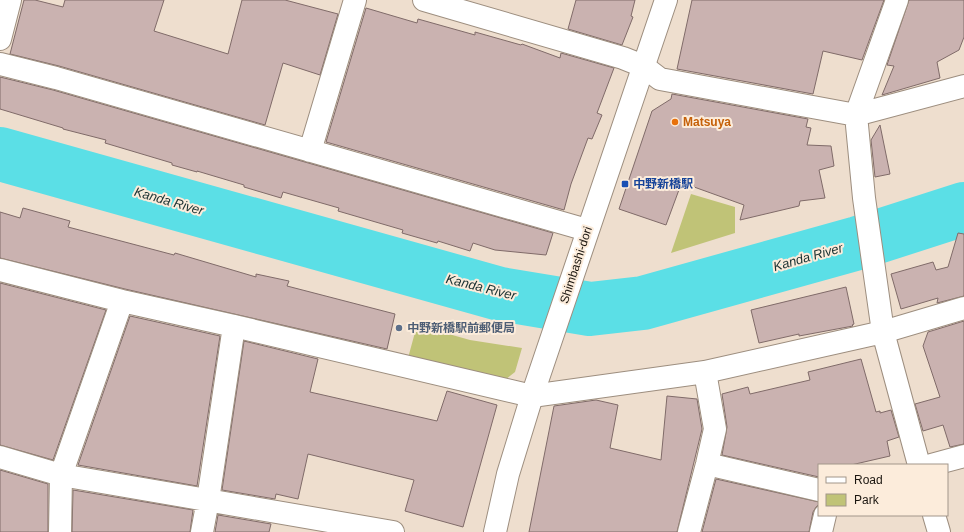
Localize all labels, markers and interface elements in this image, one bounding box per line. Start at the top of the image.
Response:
place label: Matsuya [683,115,731,129]
marker: Matsuya [670,117,680,127]
place label: 中野新橋駅 [633,177,693,191]
marker: 中野新橋駅 [620,179,630,189]
water label: Kanda River [133,184,206,218]
street label: Shimbashi-dori [557,225,595,305]
water label: Kanda River [772,240,845,274]
water label: Kanda River [444,271,518,303]
place label: 中野新橋駅前郵便局 [407,321,515,335]
marker: 中野新橋駅前郵便局 [394,323,404,333]
legend [818,464,948,516]
text: Road [854,473,883,487]
text: Park [854,493,880,507]

